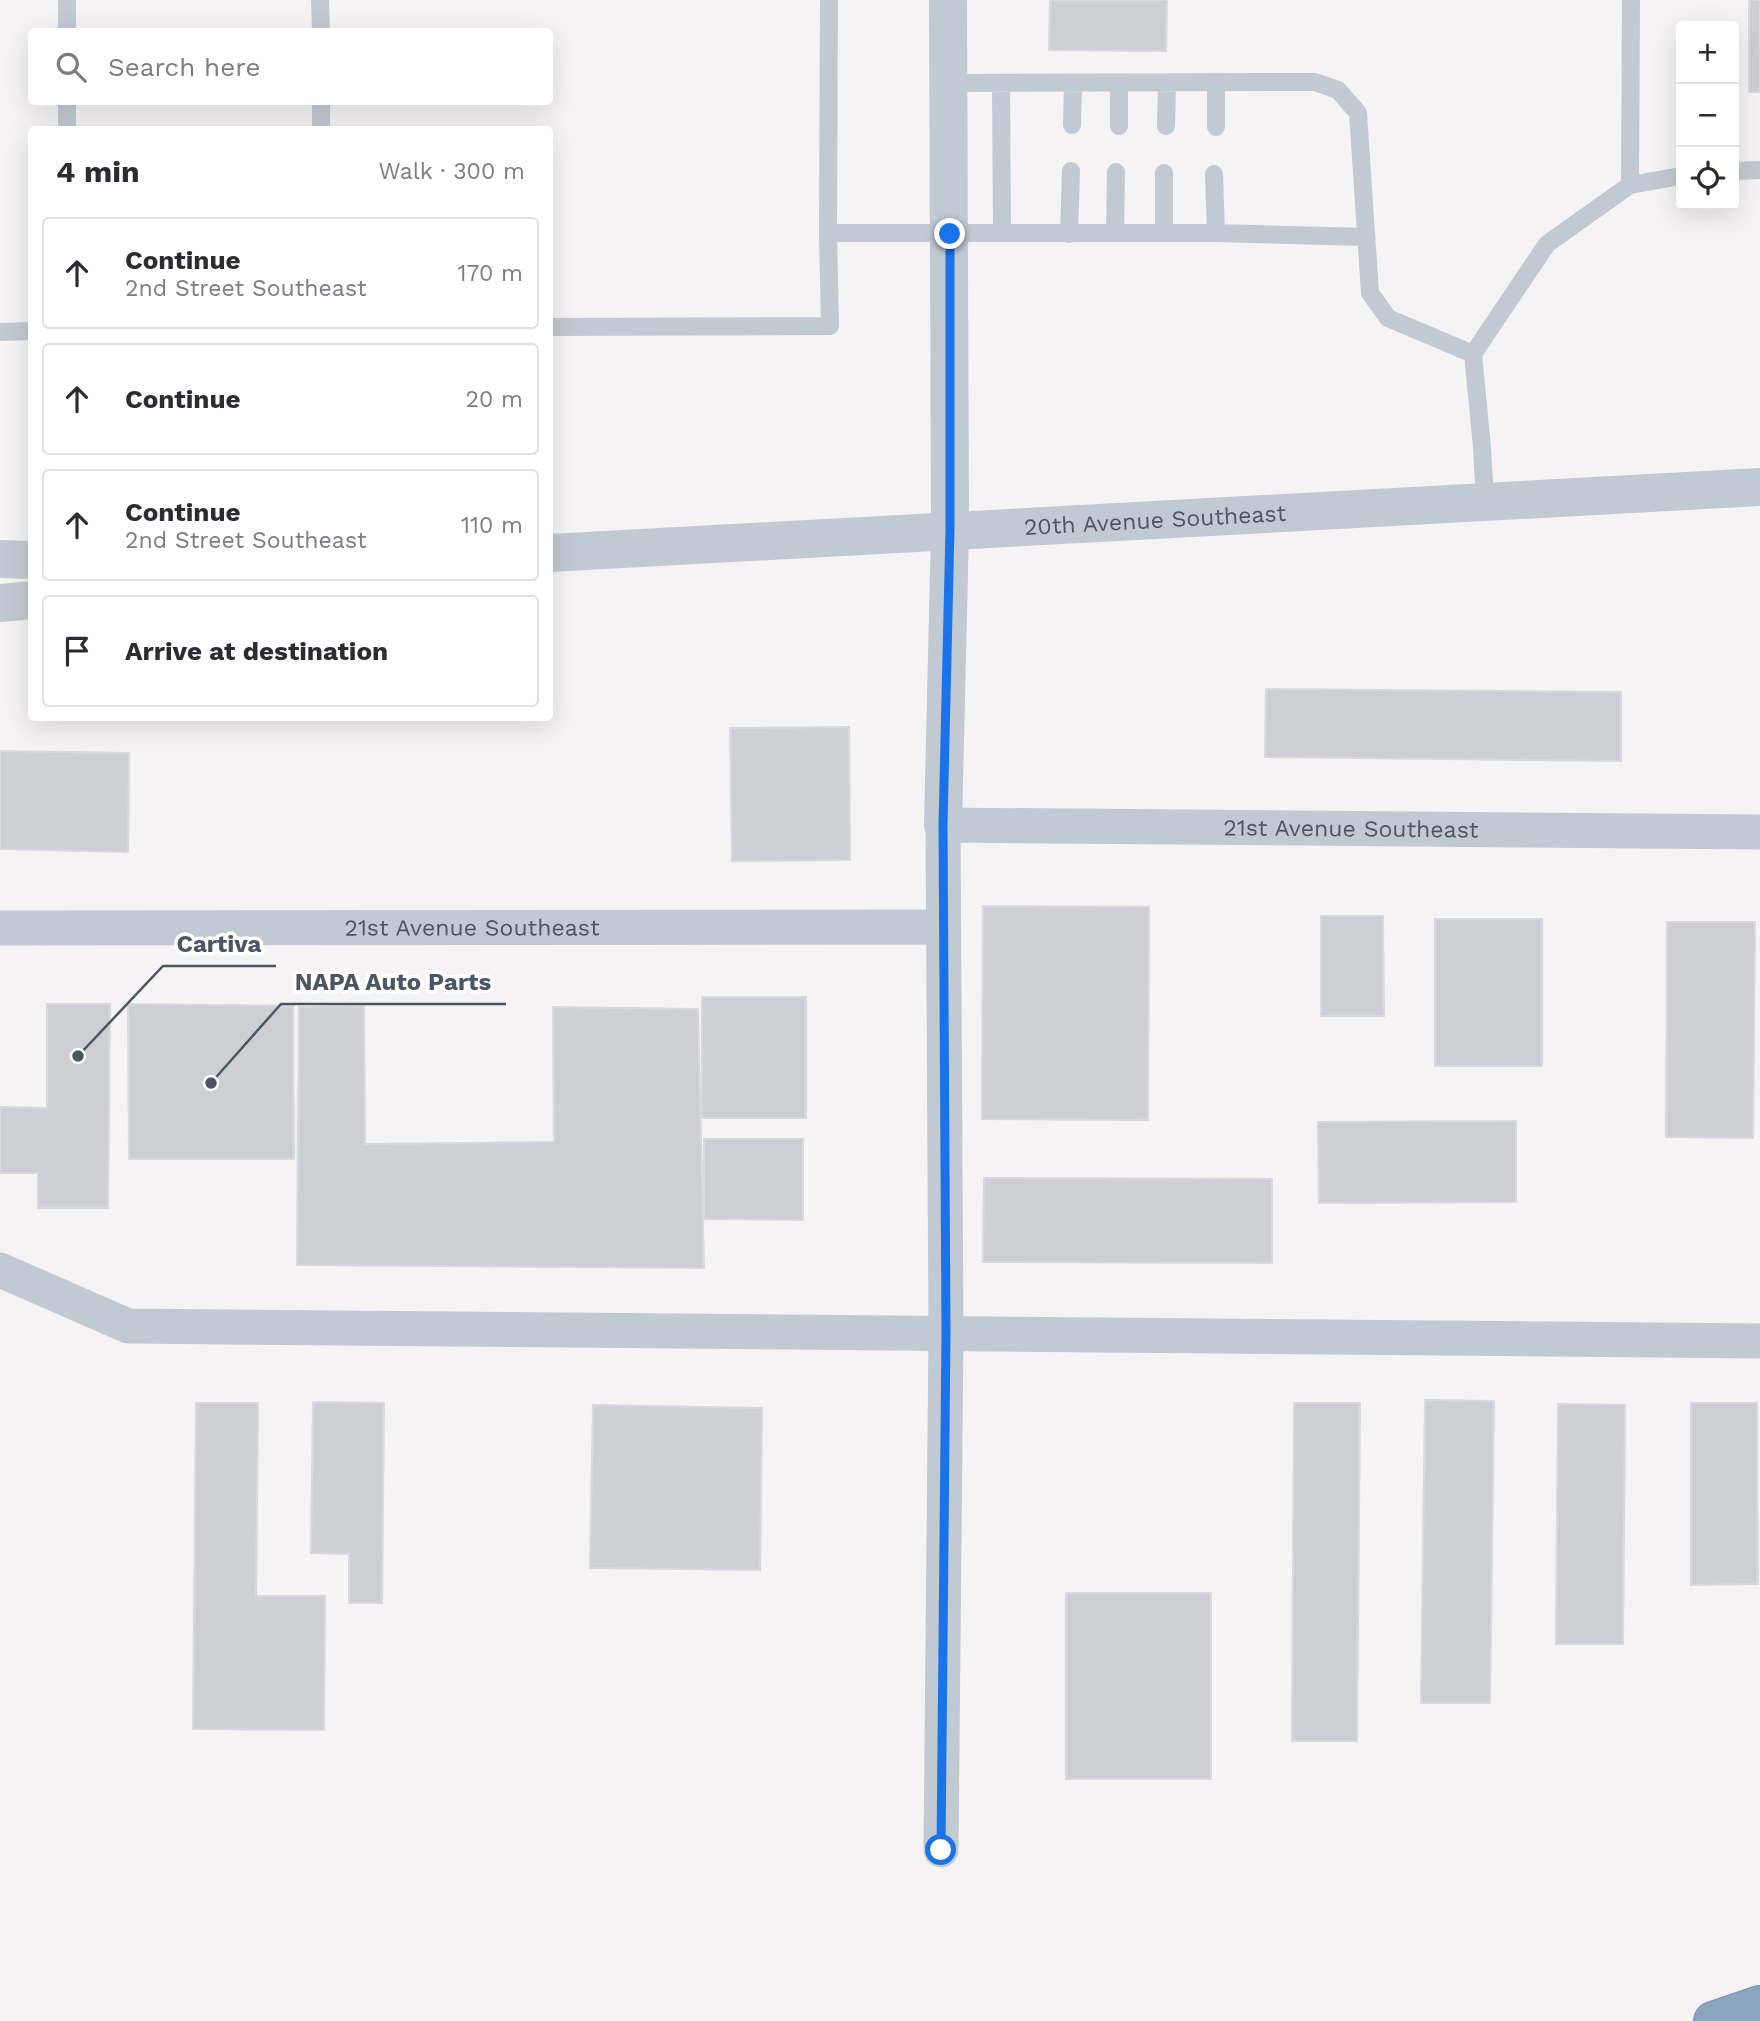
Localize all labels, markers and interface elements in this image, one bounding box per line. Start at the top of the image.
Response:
map controls [1676,21,1739,210]
button: + [1676,21,1739,84]
search box [28,28,553,105]
icon: search [52,48,90,86]
text: Search here [108,52,260,82]
button: − [1676,84,1739,147]
button: locate [1676,147,1739,210]
text: 4 min [56,154,140,189]
text: Walk · 300 m [379,158,525,185]
route end [934,218,965,249]
text: Continue [125,245,241,275]
icon: ahead [58,254,96,292]
text: 170 m [458,260,523,287]
text: 2nd Street Southeast [125,275,367,302]
icon: ahead [58,380,96,418]
text: Continue [125,384,241,414]
text: 20 m [466,386,523,413]
text: Continue [125,497,241,527]
street label: 20th Avenue Southeast [1023,499,1287,541]
icon: ahead [58,506,96,544]
text: 110 m [461,512,523,539]
text: 2nd Street Southeast [125,527,367,554]
icon: arrive [58,632,96,670]
text: Arrive at destination [125,636,388,666]
street label: 21st Avenue Southeast [1223,814,1479,843]
street label: 21st Avenue Southeast [344,914,600,941]
callout: Cartiva [163,921,276,966]
text: Cartiva [177,930,262,958]
callout: NAPA Auto Parts [281,959,506,1004]
text: NAPA Auto Parts [295,968,491,996]
route start [925,1834,956,1865]

